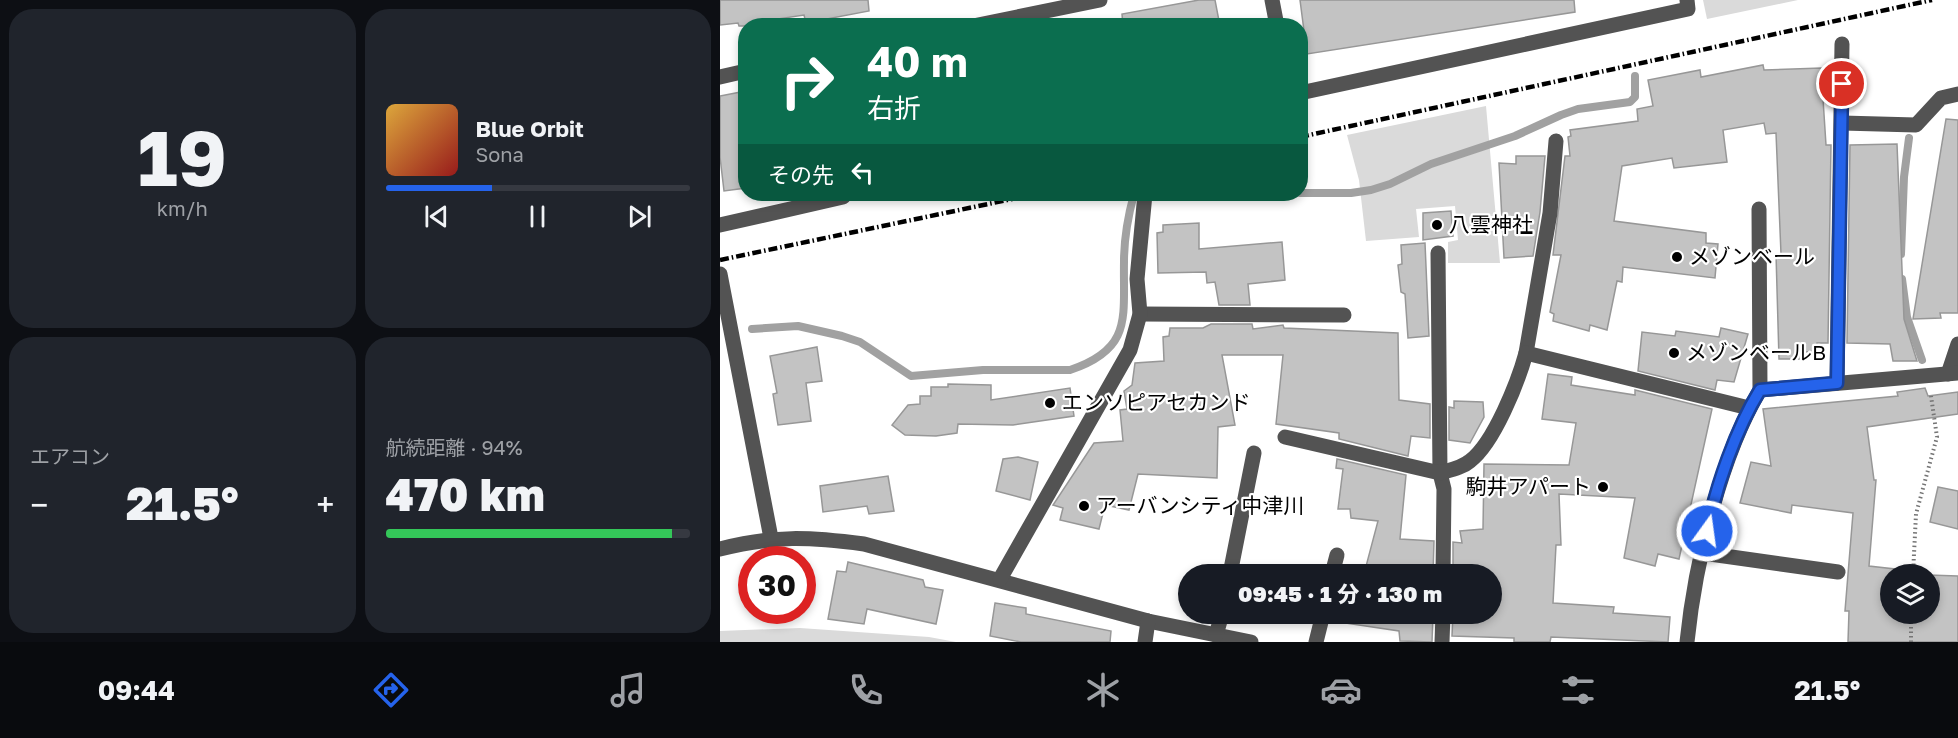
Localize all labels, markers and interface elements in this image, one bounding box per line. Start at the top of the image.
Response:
text: 40 m [867,36,968,86]
icon: right [768,42,846,120]
pin [1816,58,1867,109]
icon: arrive [1825,67,1858,100]
text: 右折 [867,92,921,124]
text: 19 [137,110,227,203]
text: Blue Orbit [476,115,584,142]
text: Sona [476,142,524,166]
icon: left [846,156,879,189]
text: その先 [768,161,834,188]
text: km/h [157,196,208,220]
icon: previous [420,200,453,233]
icon: pause [521,200,554,233]
icon: next [623,200,656,233]
place label: 八雲神社 [1449,211,1533,237]
marker: 八雲神社 [1430,218,1444,232]
place label: メゾンベール [1689,243,1815,269]
marker: メゾンベール [1670,250,1684,264]
place label: メゾンベールB [1686,339,1826,365]
marker: メゾンベールB [1667,346,1681,360]
place label: エンソピアセカンド [1062,389,1251,415]
marker: エンソピアセカンド [1043,396,1057,410]
text: 航続距離 · 94% [386,435,523,459]
text: エアコン [30,444,110,468]
text: 470 km [386,467,545,521]
place label: 駒井アパート [1465,473,1591,499]
text: 21.5° [126,476,238,530]
marker: 駒井アパート [1596,480,1610,494]
text: − [30,485,48,524]
text: + [316,485,334,524]
place label: アーバンシティ中津川 [1096,492,1304,518]
marker: アーバンシティ中津川 [1077,499,1091,513]
position arrow [1675,499,1739,563]
speed limit sign: 30 [738,546,816,624]
map controls [1880,564,1940,624]
button: layers [1880,564,1940,624]
text: 09:45 · 1 分 · 130 m [1238,580,1442,607]
icon: directions [370,669,412,711]
icon: music [607,669,649,711]
icon: phone [845,669,887,711]
icon: climate [1082,669,1124,711]
icon: car [1320,669,1362,711]
icon: filters [1557,669,1599,711]
text: 09:44 [98,674,175,706]
text: 21.5° [1794,674,1860,706]

